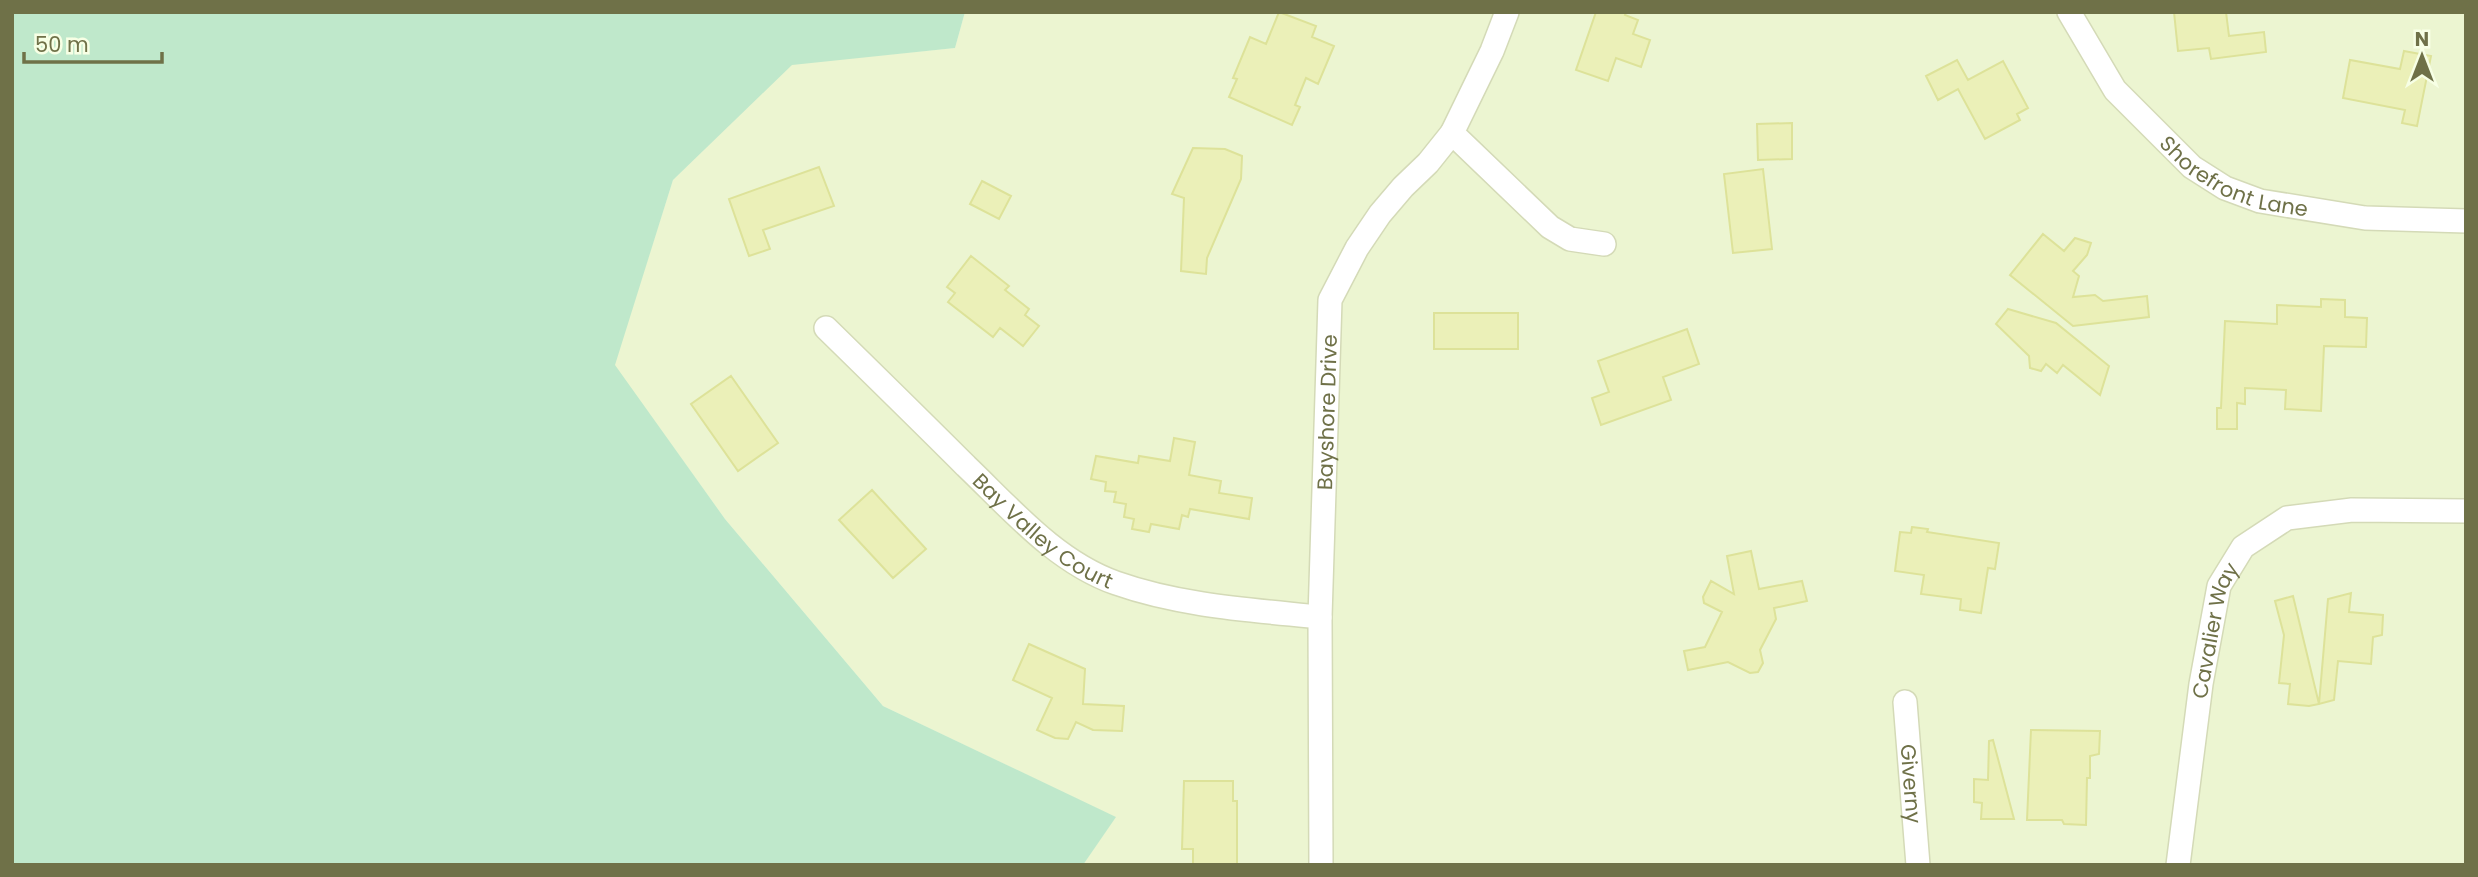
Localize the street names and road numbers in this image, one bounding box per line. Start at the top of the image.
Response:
street label: Shorefront Lane [2154,129,2310,223]
street label: Bayshore Drive [1310,334,1343,490]
street label: Bay Valley Court [967,466,1117,595]
street label: Cavalier Way [2185,556,2245,700]
street label: Giverny [1894,743,1929,825]

